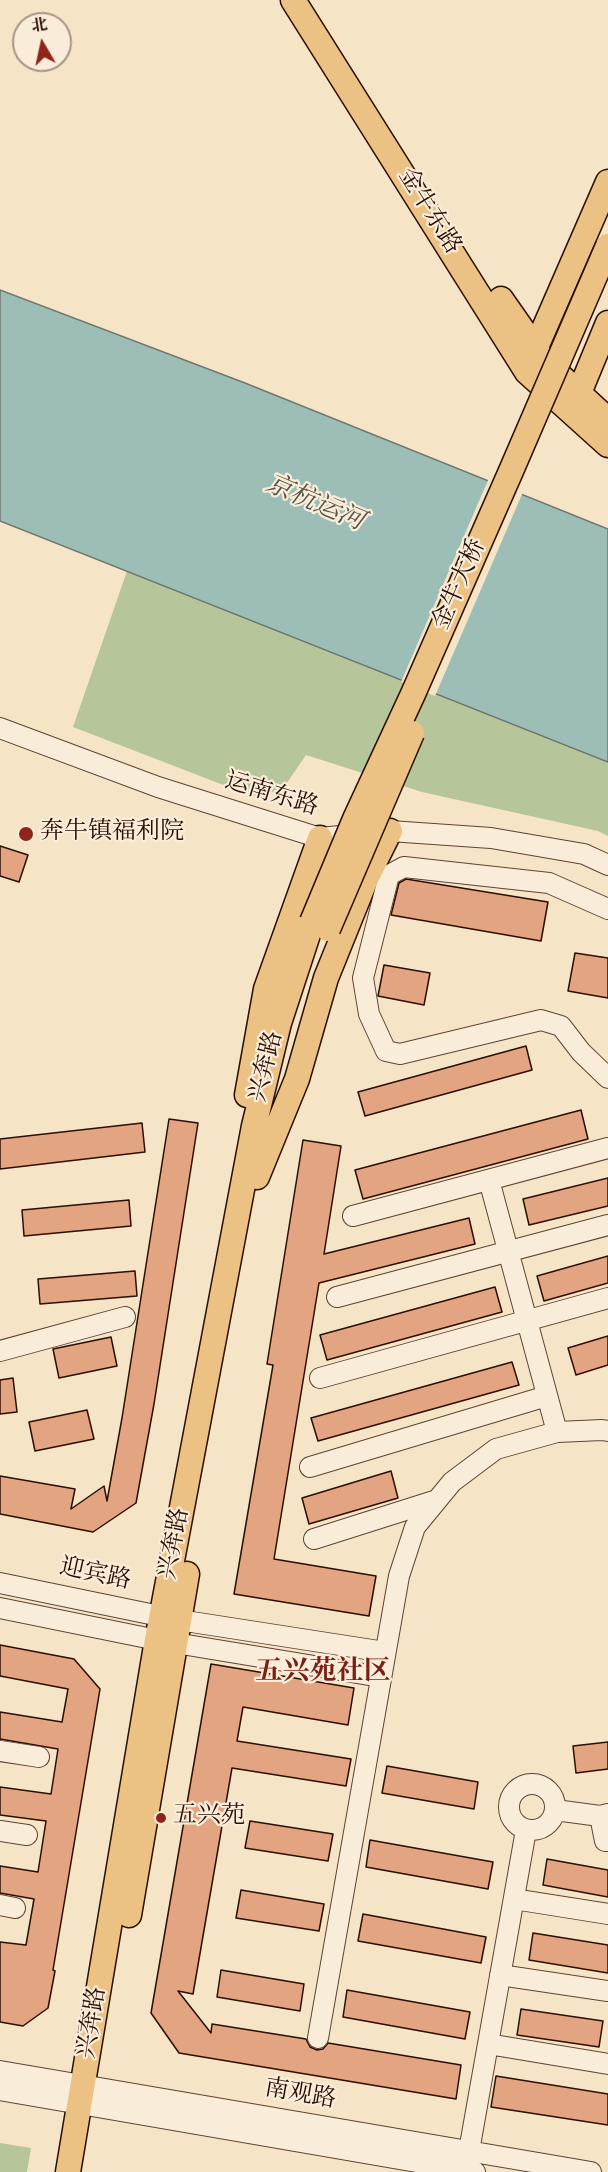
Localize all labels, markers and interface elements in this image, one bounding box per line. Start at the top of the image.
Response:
north arrow [12,12,72,72]
text: 北 [30,14,49,38]
street label: 金牛东路 [390,164,466,260]
water label: 京杭运河 [260,470,368,540]
street label: 金牛大桥 [428,535,494,635]
street label: 运南东路 [221,768,321,824]
place label: 奔牛镇福利院 [40,820,184,848]
marker: 奔牛镇福利院 [17,825,35,843]
street label: 兴奔路 [245,1029,291,1105]
street label: 兴奔路 [155,1506,197,1582]
street label: 迎宾路 [57,1554,133,1598]
district label: 五兴苑社区 [256,1658,390,1690]
place label: 五兴苑 [173,1804,245,1832]
marker: 五兴苑 [154,1811,168,1825]
street label: 兴奔路 [74,1985,114,2061]
street label: 南观路 [262,2076,338,2116]

